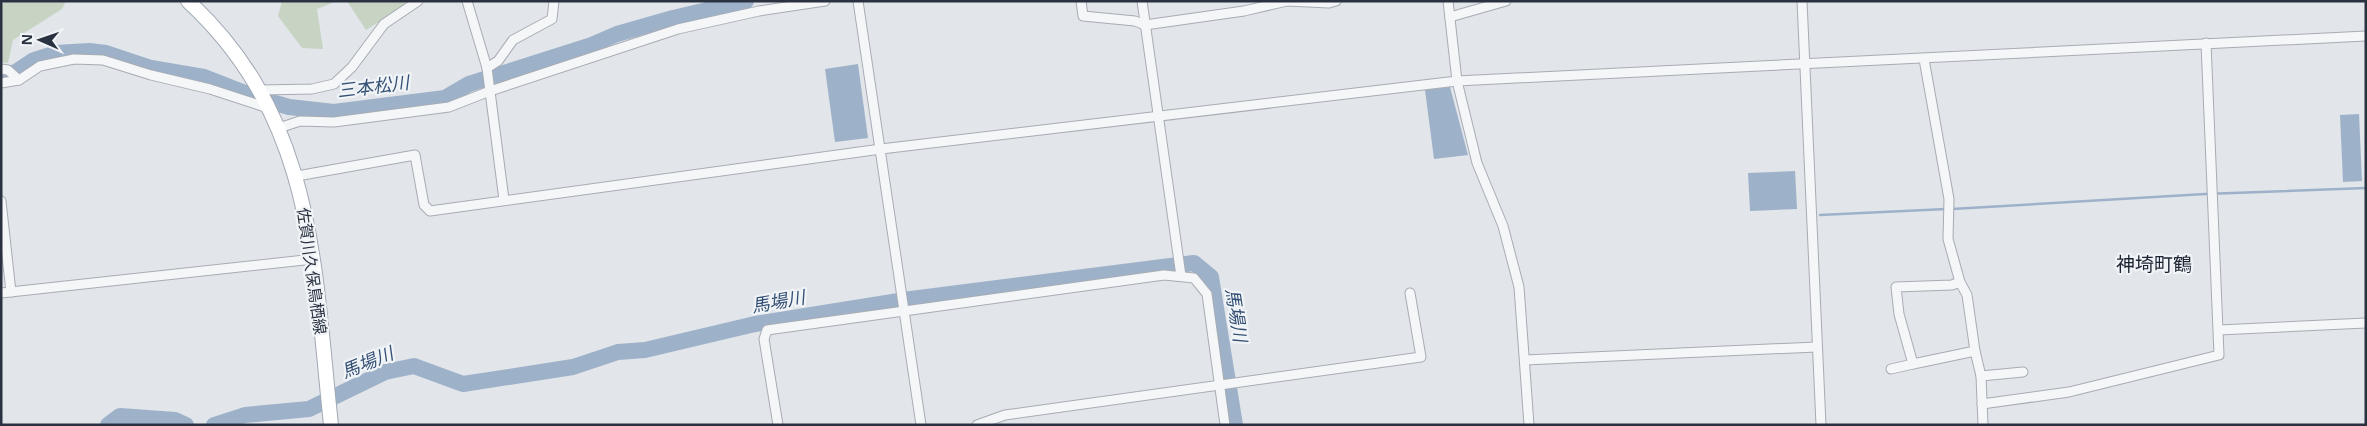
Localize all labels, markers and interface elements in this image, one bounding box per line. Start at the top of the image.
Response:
north arrow [15,15,65,65]
text: N [17,34,36,46]
water label: 三本松川 [336,69,412,102]
street label: 佐賀川久保鳥栖線 [292,206,332,336]
district label: 神埼町鶴 [2116,251,2192,277]
water label: 馬場川 [749,284,809,318]
water label: 馬場川 [1221,286,1253,346]
water label: 馬場川 [337,340,398,383]

